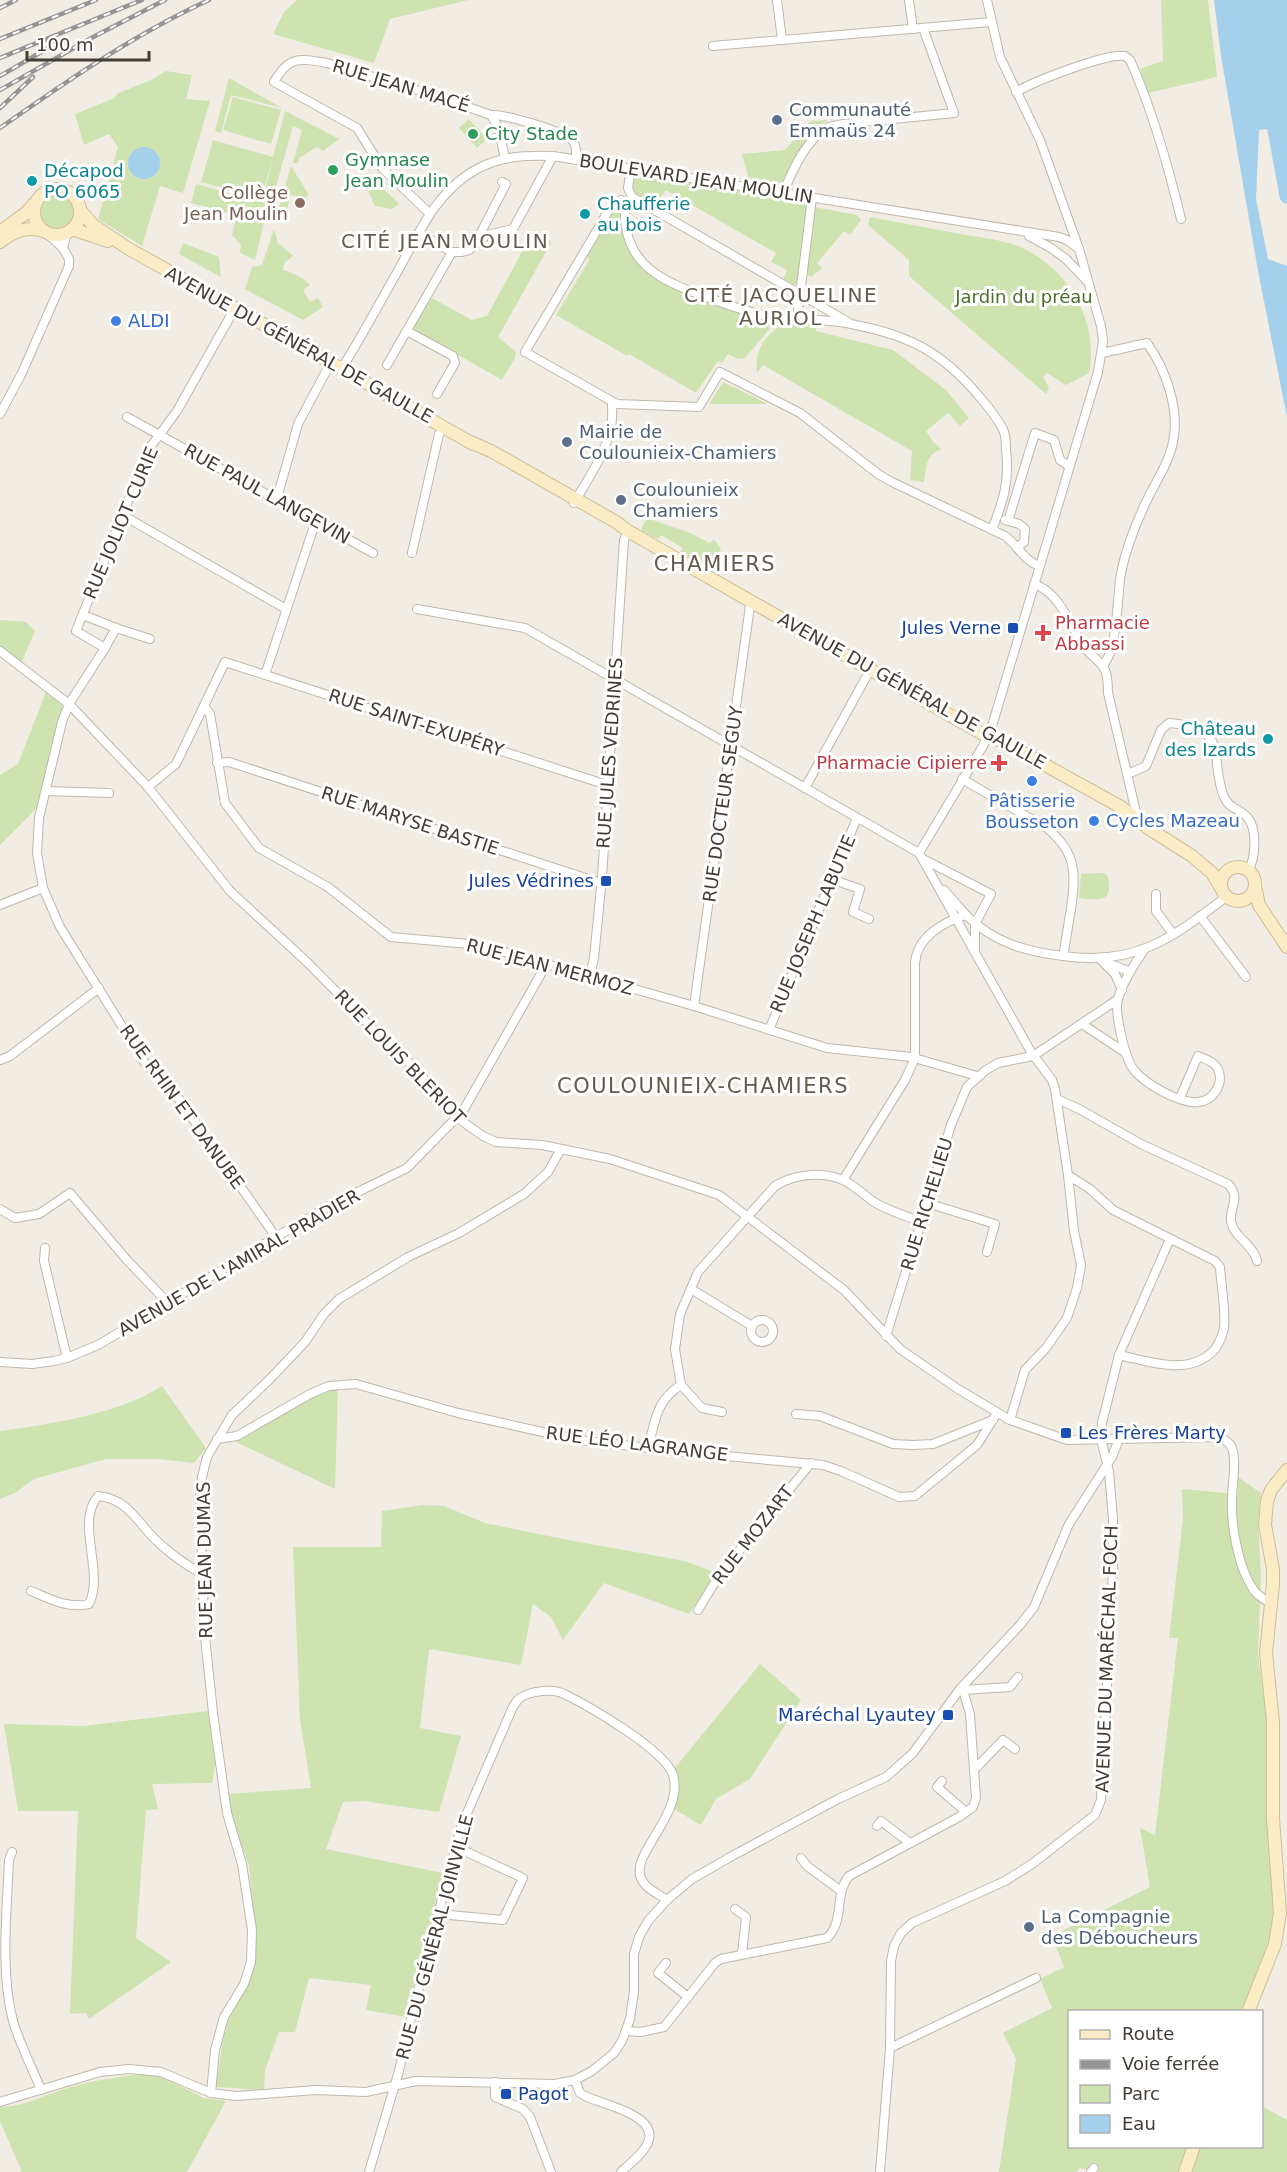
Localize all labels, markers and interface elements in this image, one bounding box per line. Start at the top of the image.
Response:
scale bar [27,24,148,62]
text: 100 m [36,34,94,55]
street label: RUE JEAN MACÉ [330,55,472,116]
place label: Communauté Emmaüs 24 [789,99,911,141]
marker: Communauté Emmaüs 24 [770,113,784,127]
place label: City Stade [485,123,578,144]
marker: City Stade [466,127,480,141]
place label: Gymnase Jean Moulin [344,149,449,191]
street label: BOULEVARD JEAN MOULIN [578,150,814,207]
place label: Décapod PO 6065 [44,160,124,202]
marker: Gymnase Jean Moulin [326,163,340,177]
marker: Décapod PO 6065 [25,174,39,188]
place label: Collège Jean Moulin [183,182,288,224]
place label: Chaufferie au bois [597,193,690,235]
marker: Collège Jean Moulin [293,196,307,210]
marker: Chaufferie au bois [578,207,592,221]
district label: CITÉ JEAN MOULIN [341,229,549,253]
street label: AVENUE DU GÉNÉRAL DE GAULLE [162,262,437,427]
district label: CITÉ JACQUELINE AURIOL [684,283,878,330]
park label: Jardin du préau [954,286,1093,307]
place label: ALDI [128,310,170,331]
marker: ALDI [109,314,123,328]
place label: Mairie de Coulounieix-Chamiers [579,421,776,463]
marker: Mairie de Coulounieix-Chamiers [560,435,574,449]
street label: RUE PAUL LANGEVIN [181,439,354,548]
street label: RUE JOLIOT CURIE [79,443,162,602]
place label: Coulounieix Chamiers [633,479,739,521]
marker: Coulounieix Chamiers [614,493,628,507]
district label: CHAMIERS [654,552,776,576]
street label: AVENUE DU GÉNÉRAL DE GAULLE [775,608,1050,773]
place label: Pharmacie Abbassi [1055,612,1150,654]
place label: Jules Verne [901,617,1001,638]
marker: Jules Verne [1006,621,1020,635]
marker: Pharmacie Abbassi [1036,626,1050,640]
street label: RUE JULES VEDRINES [592,657,627,849]
street label: RUE SAINT-EXUPÉRY [326,684,507,761]
street label: RUE DOCTEUR SEGUY [698,703,747,903]
place label: Château des Izards [1165,718,1256,760]
marker: Château des Izards [1261,732,1275,746]
place label: Pharmacie Cipierre [816,752,987,773]
marker: Pharmacie Cipierre [992,756,1006,770]
marker: Pâtisserie Bousseton [1025,774,1039,788]
street label: RUE MARYSE BASTIE [319,782,501,859]
place label: Pâtisserie Bousseton [985,790,1079,832]
place label: Cycles Mazeau [1106,810,1240,831]
marker: Cycles Mazeau [1087,814,1101,828]
street label: RUE JOSEPH LABUTIE [766,832,860,1016]
place label: Jules Védrines [467,870,594,891]
marker: Jules Védrines [599,874,613,888]
street label: RUE JEAN MERMOZ [464,934,636,999]
street label: RUE LOUIS BLERIOT [331,985,471,1129]
street label: RUE RHIN ET DANUBE [116,1021,249,1193]
district label: COULOUNIEIX-CHAMIERS [557,1074,849,1098]
street label: RUE RICHELIEU [896,1135,957,1273]
street label: AVENUE DE L'AMIRAL PRADIER [114,1185,363,1341]
street label: RUE LÉO LAGRANGE [545,1422,729,1465]
place label: Les Frères Marty [1078,1422,1226,1443]
marker: Les Frères Marty [1059,1426,1073,1440]
street label: RUE MOZART [708,1480,798,1588]
street label: RUE JEAN DUMAS [193,1481,216,1639]
street label: AVENUE DU MARÉCHAL FOCH [1091,1525,1122,1793]
place label: Maréchal Lyautey [778,1704,936,1725]
marker: Maréchal Lyautey [941,1708,955,1722]
street label: RUE DU GÉNÉRAL JOINVILLE [392,1812,477,2062]
place label: La Compagnie des Déboucheurs [1041,1906,1198,1948]
marker: La Compagnie des Déboucheurs [1022,1920,1036,1934]
legend [1068,2010,1263,2148]
text: Route [1122,2023,1174,2044]
text: Voie ferrée [1122,2053,1219,2074]
place label: Pagot [518,2083,569,2104]
text: Parc [1122,2083,1160,2104]
marker: Pagot [499,2087,513,2101]
text: Eau [1122,2113,1156,2134]

